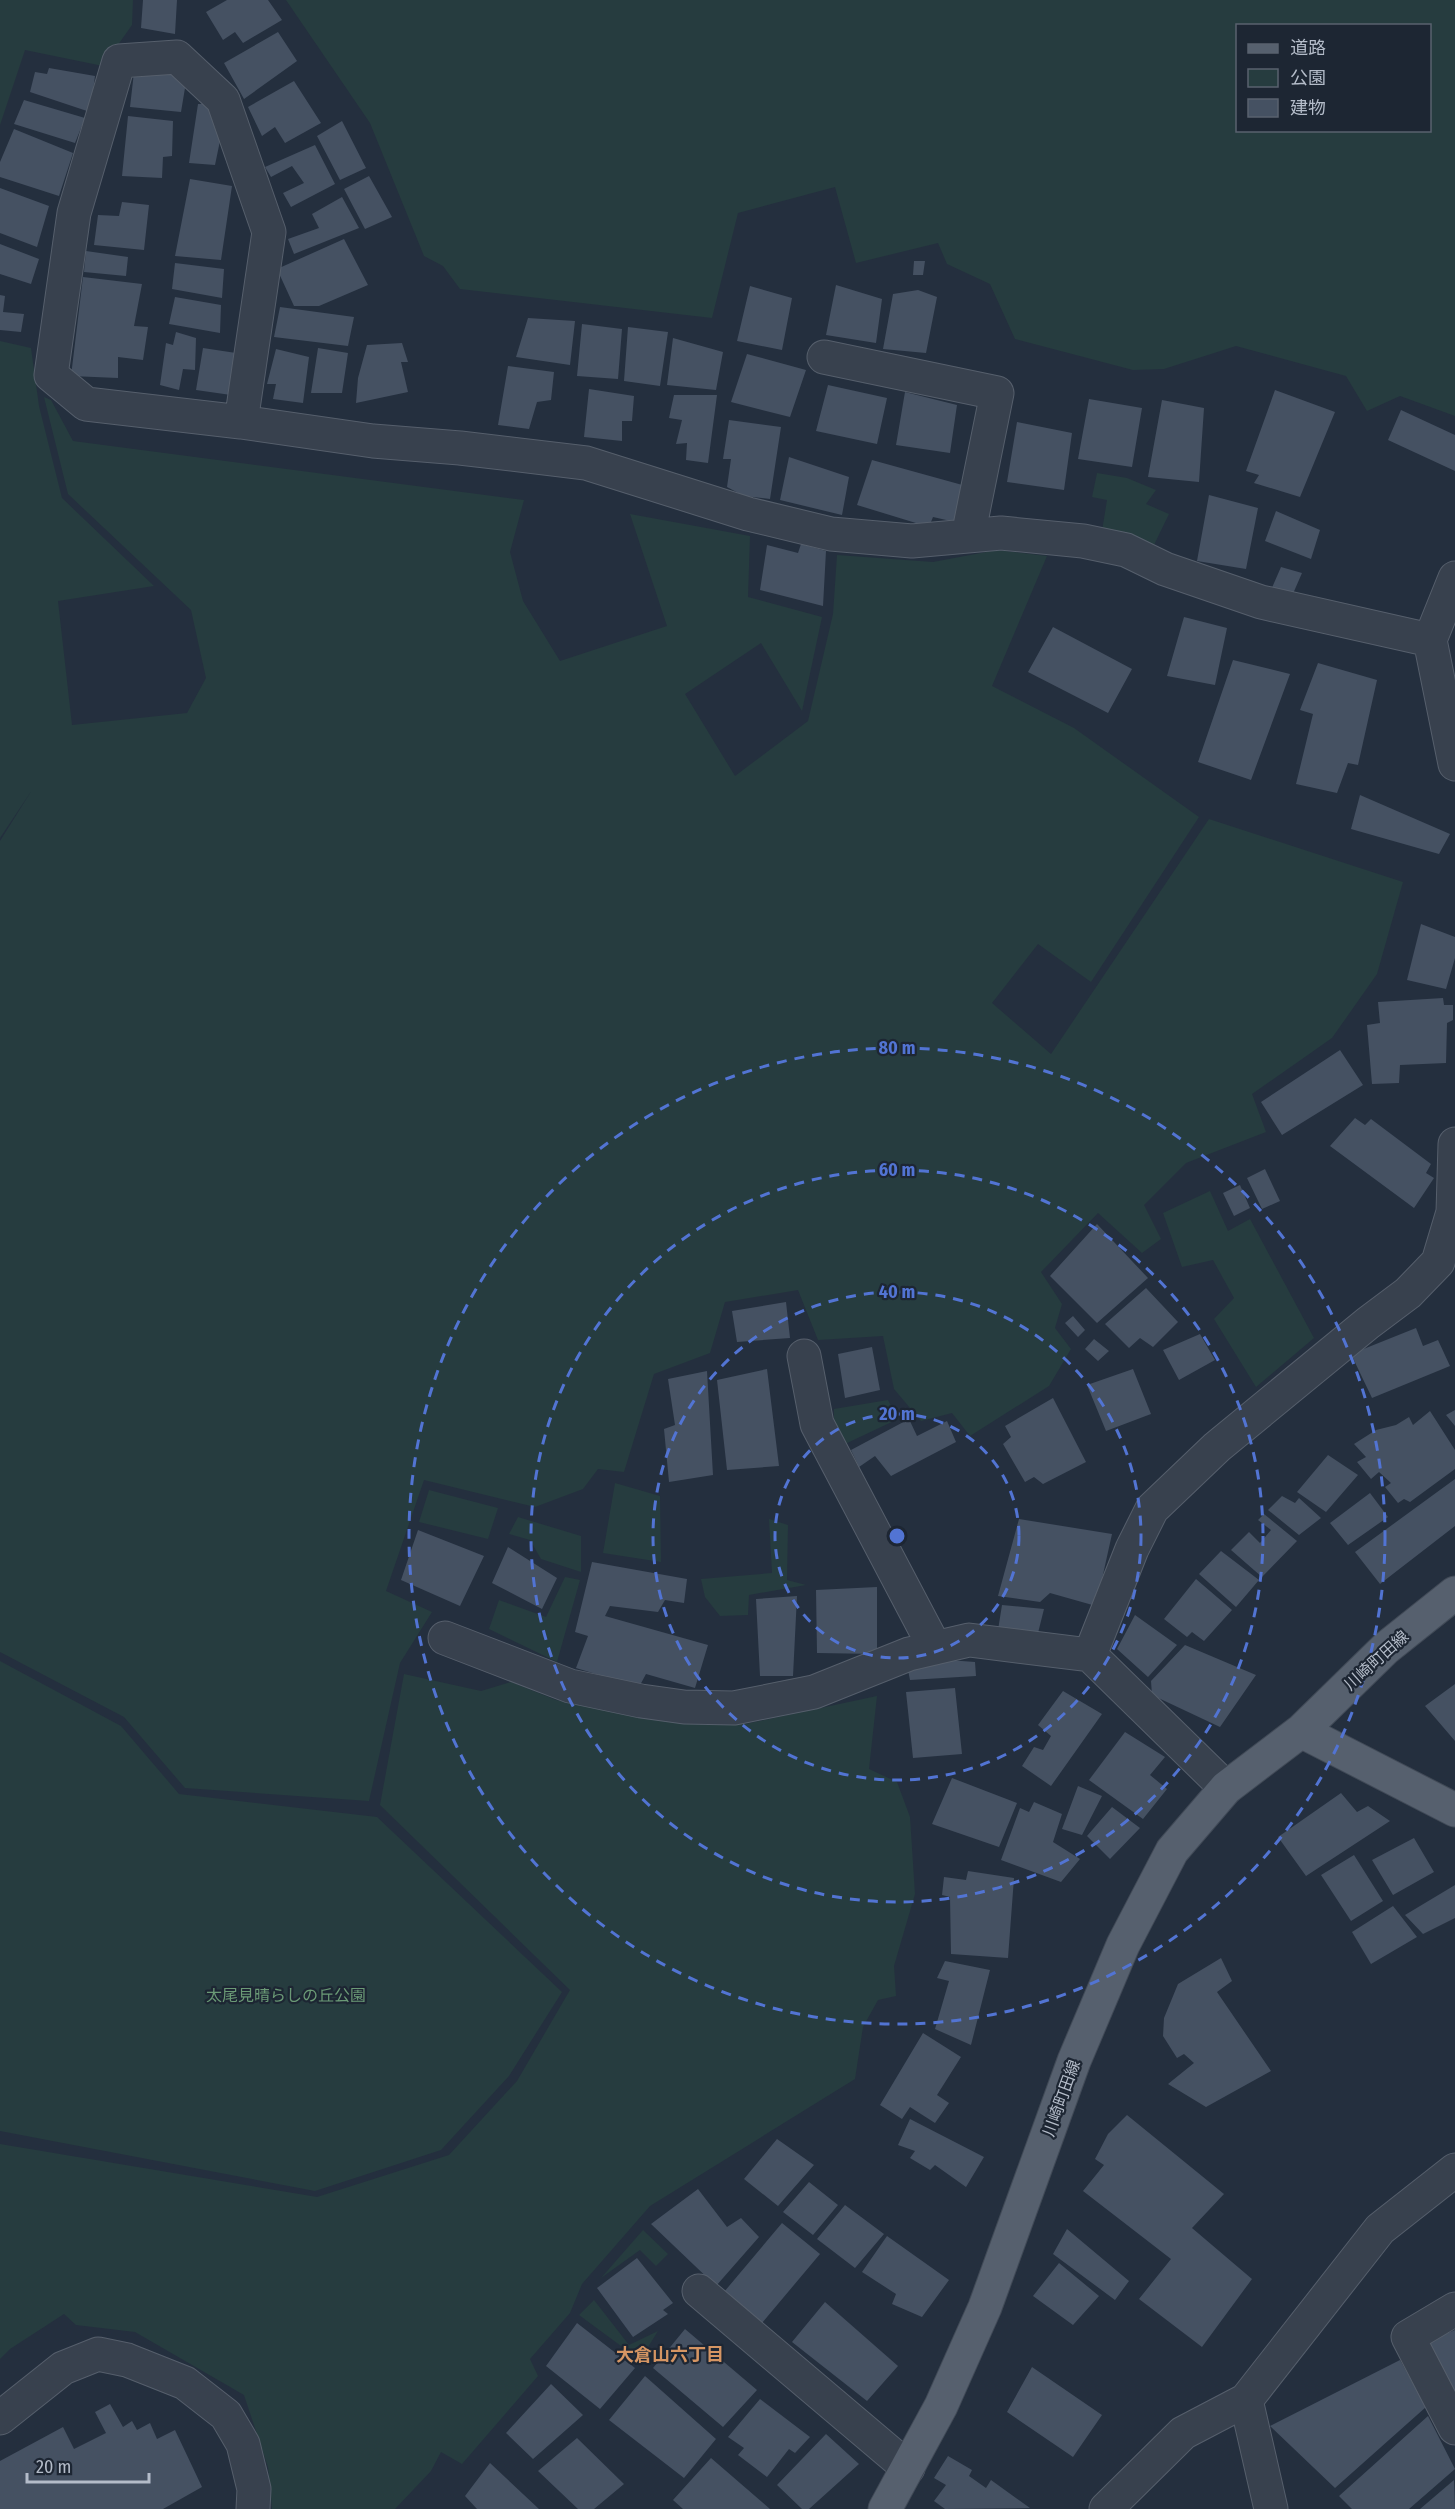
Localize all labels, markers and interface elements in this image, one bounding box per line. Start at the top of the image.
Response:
legend [1236,24,1431,132]
text: 道路 [1290,37,1326,59]
text: 公園 [1290,67,1326,89]
text: 建物 [1290,97,1326,119]
text: 80 m [879,1037,915,1059]
text: 60 m [879,1159,915,1181]
text: 40 m [879,1281,915,1303]
text: 20 m [878,1403,915,1425]
centre of rings [887,1526,907,1546]
street label: 川崎町田線 [1340,1627,1412,1694]
park label: 太尾見晴らしの丘公園 [206,1986,366,2005]
street label: 川崎町田線 [1039,2057,1084,2139]
district label: 大倉山六丁目 [616,2344,724,2366]
scale bar [27,2446,148,2484]
text: 20 m [36,2456,71,2478]

